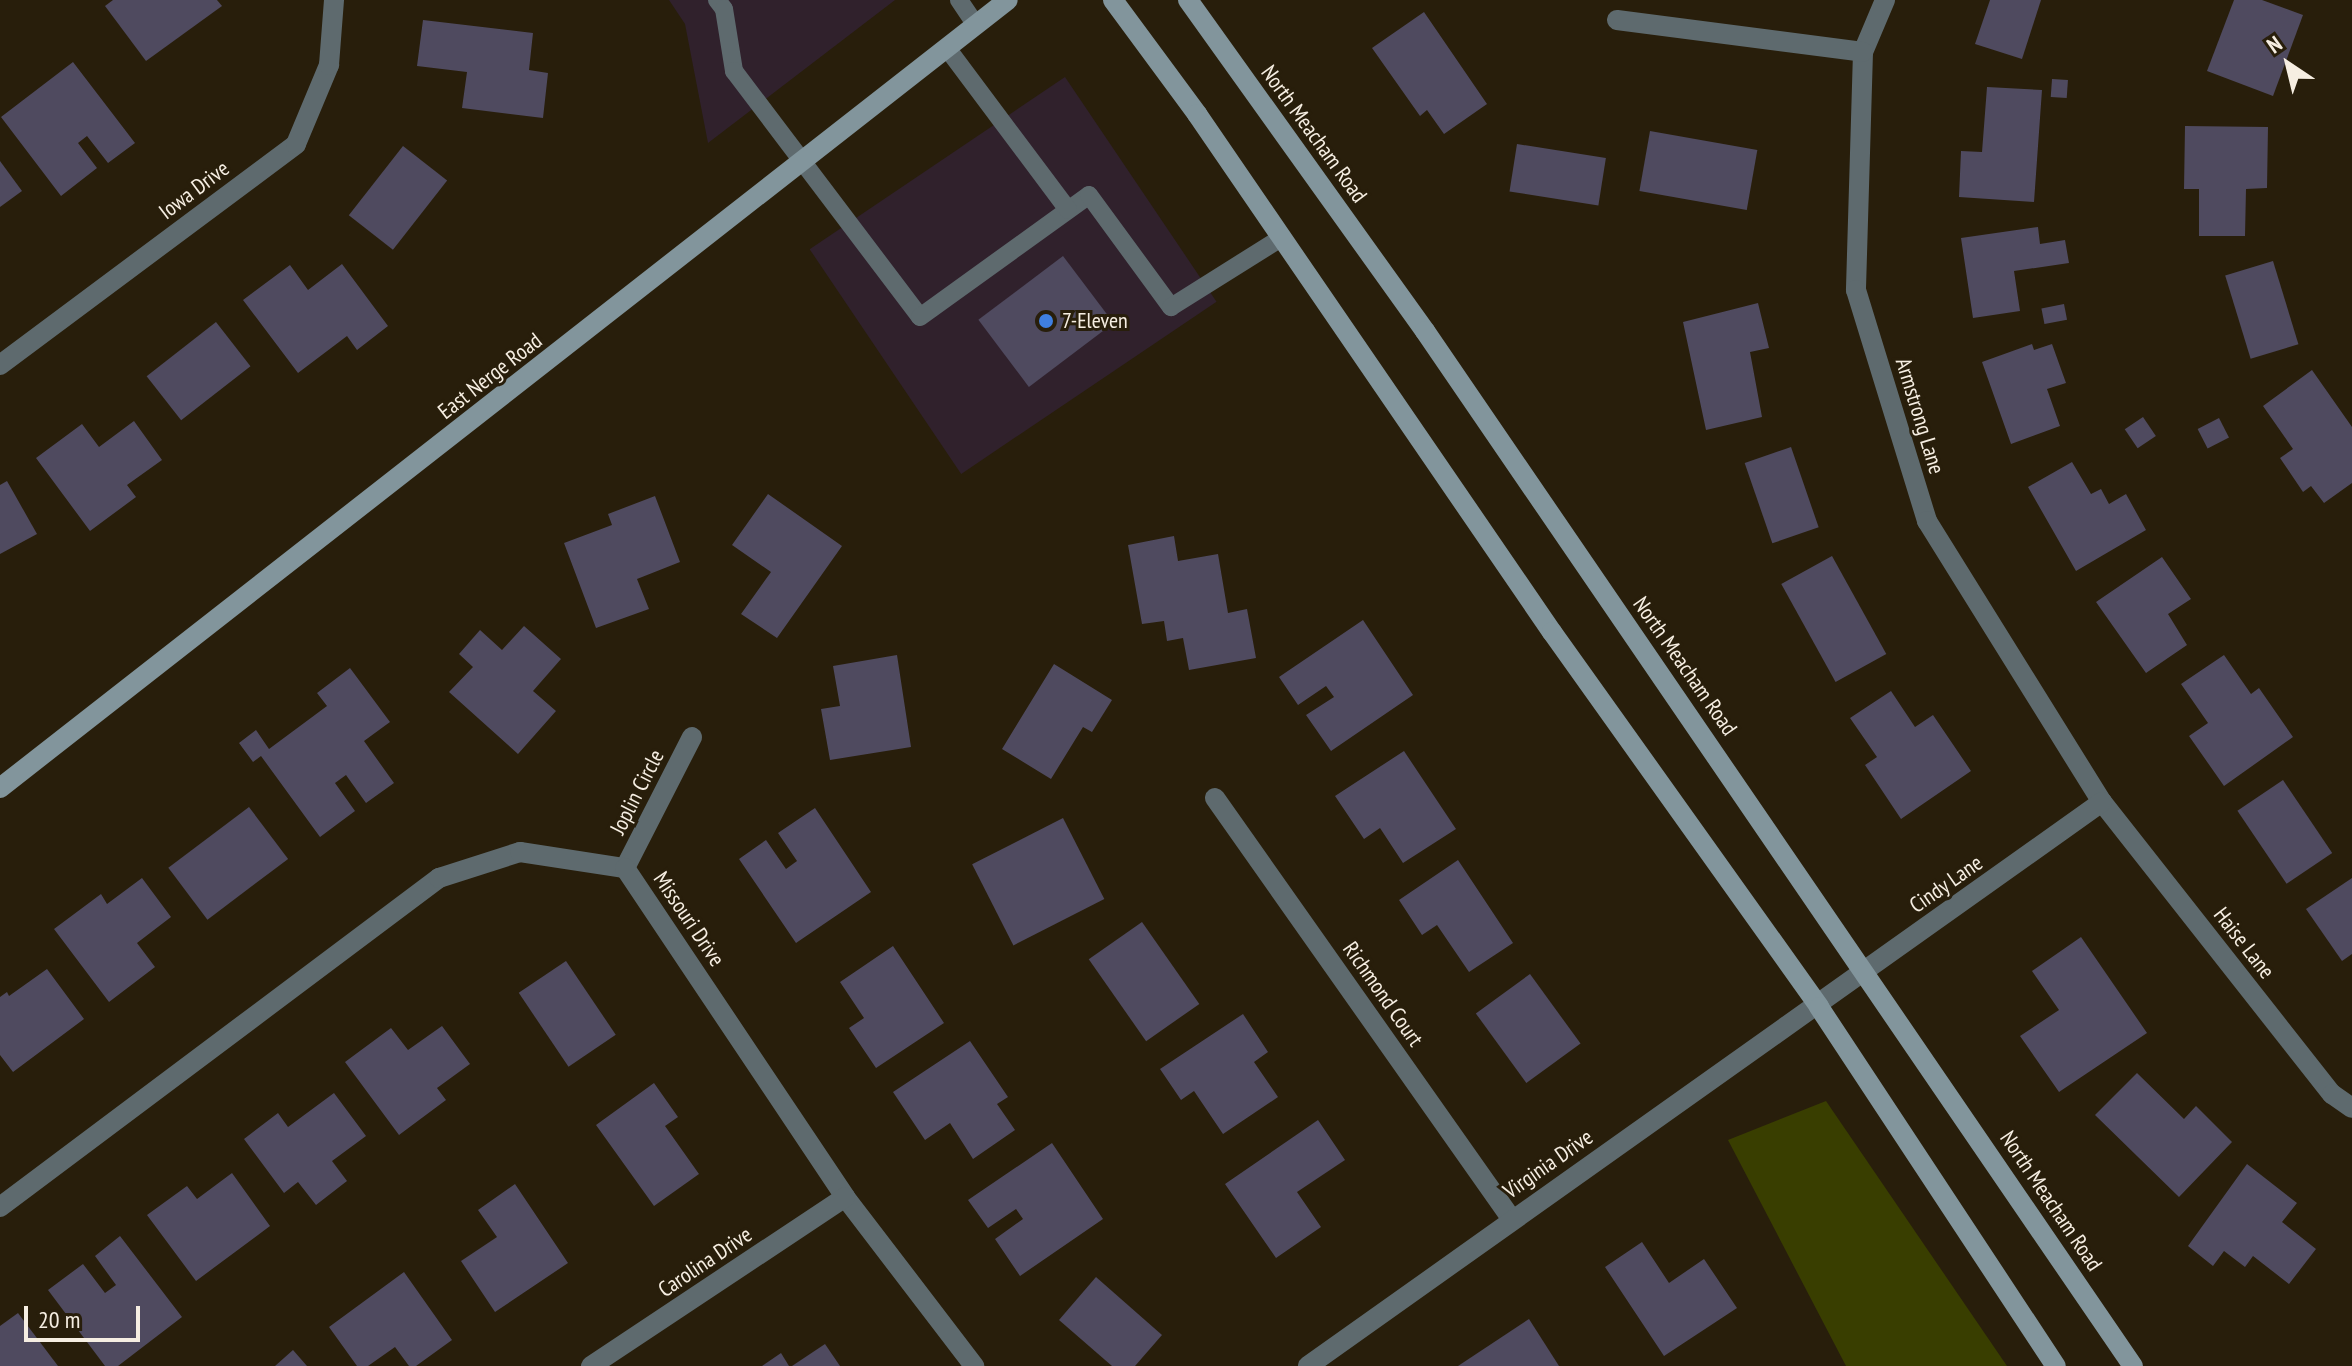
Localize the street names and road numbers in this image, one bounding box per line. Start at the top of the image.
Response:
street label: North Meacham Road [1255,60,1373,208]
street label: Iowa Drive [154,155,234,225]
street label: East Nerge Road [433,327,547,425]
street label: Armstrong Lane [1890,355,1950,477]
street label: North Meacham Road [1627,592,1743,740]
street label: Joplin Circle [604,745,670,839]
street label: Cindy Lane [1904,849,1988,919]
street label: Missouri Drive [648,867,730,971]
street label: Haise Lane [2208,902,2280,984]
street label: Richmond Court [1337,937,1429,1051]
street label: Virginia Drive [1498,1124,1598,1204]
street label: North Meacham Road [1994,1126,2108,1276]
street label: Carolina Drive [653,1221,757,1303]

